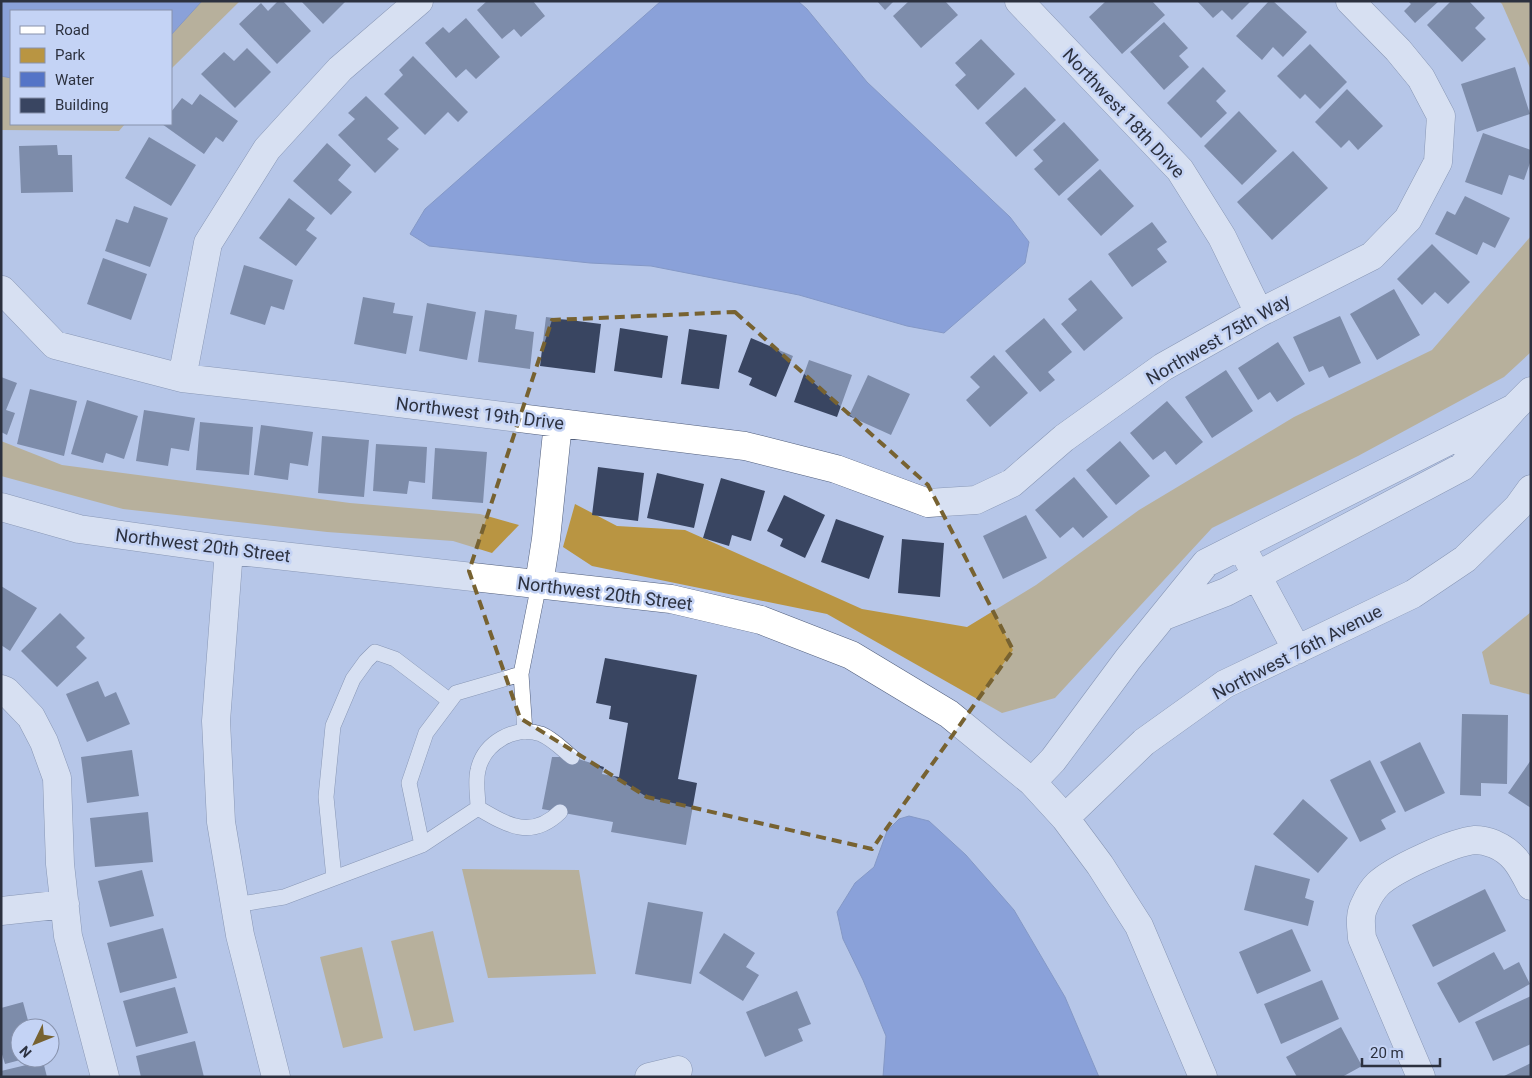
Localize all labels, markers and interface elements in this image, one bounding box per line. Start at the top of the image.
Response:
legend [10,10,172,125]
text: Road [55,21,89,39]
street label: Northwest 18th Drive [1059,44,1189,182]
text: Park [55,46,86,64]
text: Water [55,71,94,89]
text: Building [55,96,109,114]
street label: Northwest 75th Way [1142,289,1294,389]
street label: Northwest 19th Drive [395,392,565,434]
street label: Northwest 20th Street [114,524,292,566]
street label: Northwest 20th Street [516,572,694,614]
street label: Northwest 76th Avenue [1209,600,1385,704]
north arrow [10,1018,60,1068]
scale bar [1362,1036,1440,1068]
text: N [16,1043,35,1061]
text: 20 m [1370,1044,1404,1062]

